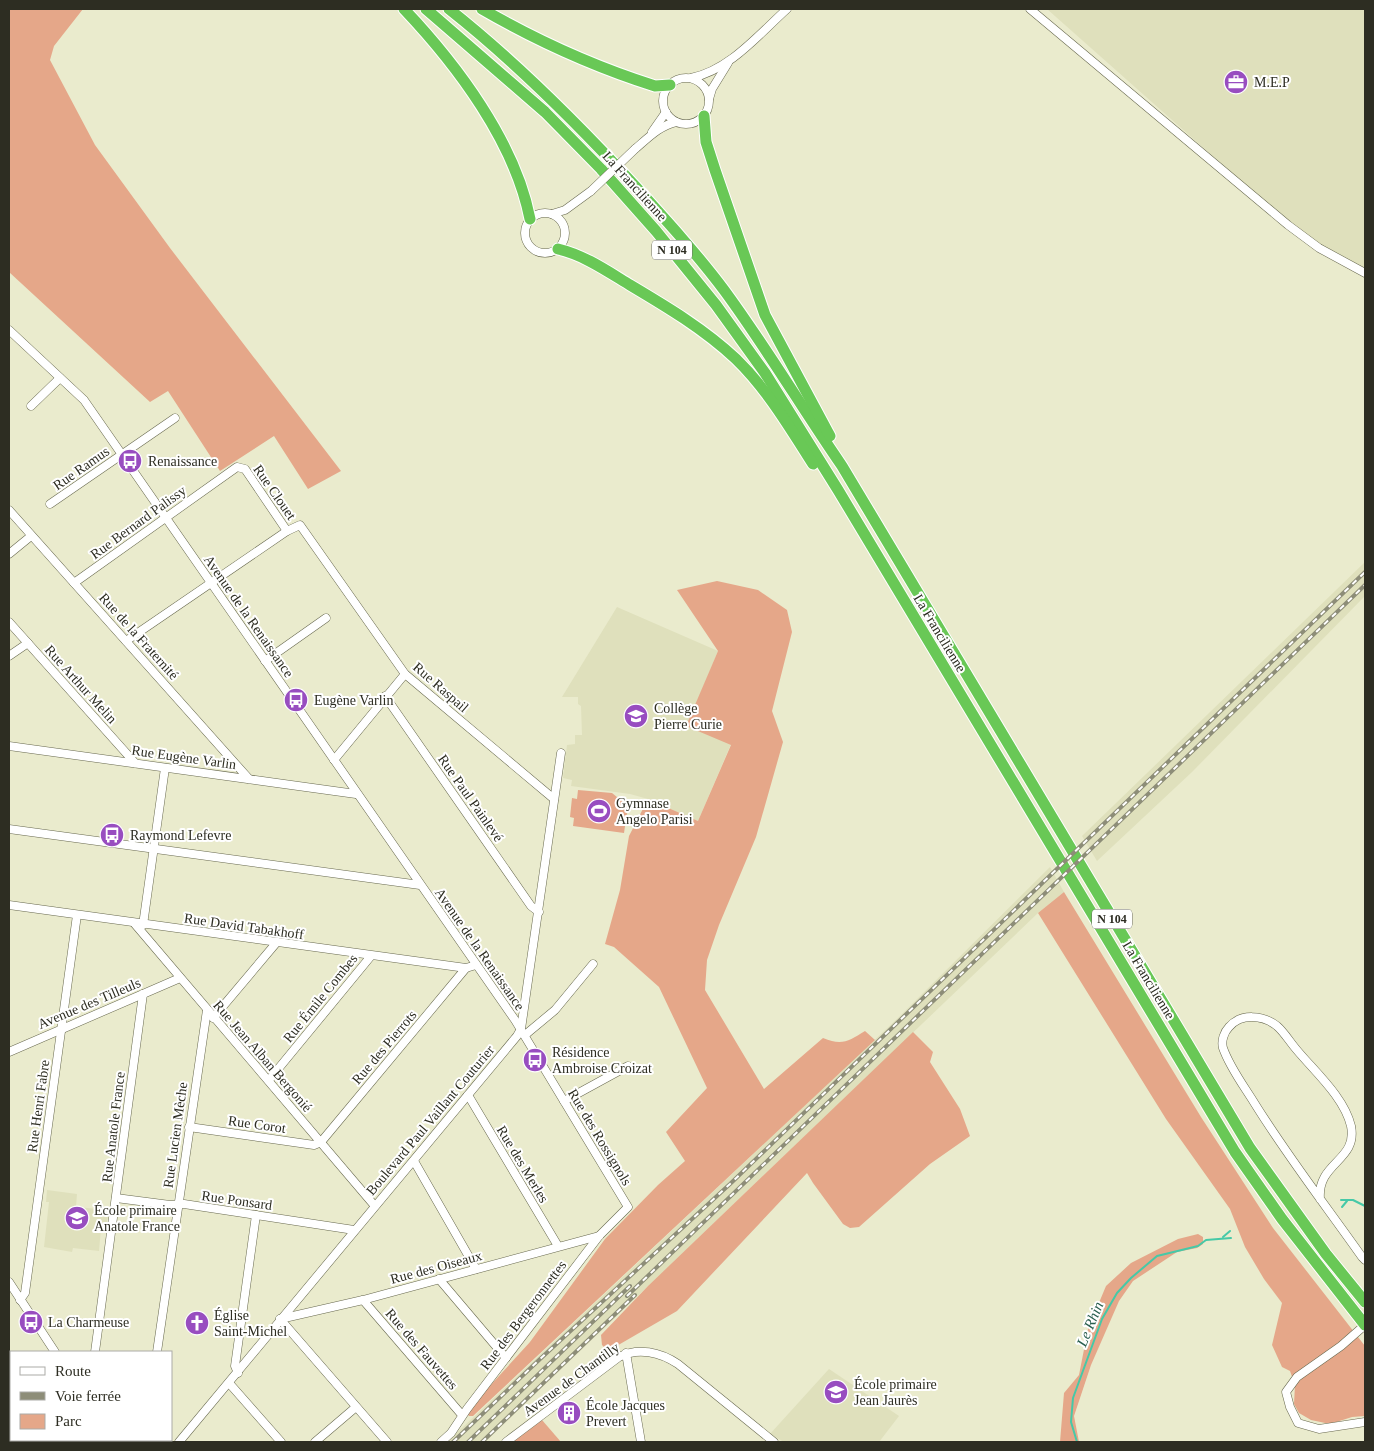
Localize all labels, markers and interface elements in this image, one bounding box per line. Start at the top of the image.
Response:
office icon: M.E.P [1223,69,1249,95]
place label: M.E.P [1254,75,1290,90]
street label: La Francilienne [600,149,670,224]
road number: N 104 [652,240,692,260]
street label: Rue Ramus [50,444,112,493]
bus stop icon: Renaissance [117,448,143,474]
place label: Renaissance [148,454,217,469]
street label: Rue Clouet [250,462,299,523]
street label: Rue Bernard Palissy [88,483,189,562]
street label: Avenue de la Renaissance [201,552,296,680]
street label: Rue de la Fraternité [96,590,181,683]
street label: La Francilienne [910,592,969,675]
street label: Rue Arthur Melin [42,642,120,726]
street label: Rue Raspail [410,659,471,715]
bus stop icon: Eugène Varlin [283,687,309,713]
place label: Eugène Varlin [314,693,393,708]
place label: Collège Pierre Curie [654,701,722,732]
school or university icon: Collège Pierre Curie [623,703,649,729]
street label: Rue Eugène Varlin [131,743,237,772]
street label: Rue Paul Painlevé [435,752,506,845]
place label: Gymnase Angelo Parisi [616,796,693,827]
sports icon: Gymnase Angelo Parisi [586,798,612,824]
bus stop icon: Raymond Lefevre [99,822,125,848]
place label: Raymond Lefevre [130,828,231,843]
street label: Avenue de la Renaissance [432,885,527,1013]
road number: N 104 [1092,910,1132,929]
street label: Rue David Tabakhoff [183,911,305,942]
street label: La Francilienne [1119,939,1178,1022]
street label: Rue Émile Combes [280,951,360,1045]
street label: Avenue des Tilleuls [36,975,143,1032]
street label: Rue Jean Alban Bergonié [210,998,315,1115]
street label: Rue des Pierrots [349,1007,420,1087]
street label: Boulevard Paul Vaillant Couturier [363,1042,498,1198]
place label: Résidence Ambroise Croizat [552,1045,652,1076]
bus stop icon: Résidence Ambroise Croizat [522,1047,548,1073]
street label: Rue Henri Fabre [25,1059,52,1153]
street label: Rue Anatole France [99,1071,128,1183]
street label: Rue Lucien Mèche [161,1081,190,1189]
street label: Rue des Rossignols [565,1086,634,1188]
street label: Rue Corot [227,1113,287,1136]
street label: Rue des Merles [494,1123,551,1205]
street label: Rue Ponsard [201,1188,273,1213]
place label: École primaire Anatole France [94,1202,180,1234]
school or university icon: École primaire Anatole France [64,1205,90,1231]
street label: Rue des Oiseaux [389,1248,484,1287]
street label: Rue des Bergeronnettes [477,1258,569,1373]
water label: Le Rhin [1073,1299,1107,1350]
street label: Rue des Fauvettes [383,1306,461,1393]
place label: Église Saint-Michel [214,1307,287,1339]
bus stop icon: La Charmeuse [18,1309,44,1335]
church icon: Église Saint-Michel [184,1310,210,1336]
place label: La Charmeuse [48,1315,129,1330]
street label: Avenue de Chantilly [520,1340,622,1419]
legend [10,1351,172,1441]
text: Route [55,1363,91,1379]
place label: École primaire Jean Jaurès [854,1376,937,1408]
school or university icon: École primaire Jean Jaurès [823,1379,849,1405]
text: Voie ferrée [55,1388,121,1404]
place label: École Jacques Prevert [586,1397,665,1429]
building icon: École Jacques Prevert [556,1400,582,1426]
text: Parc [55,1413,82,1429]

